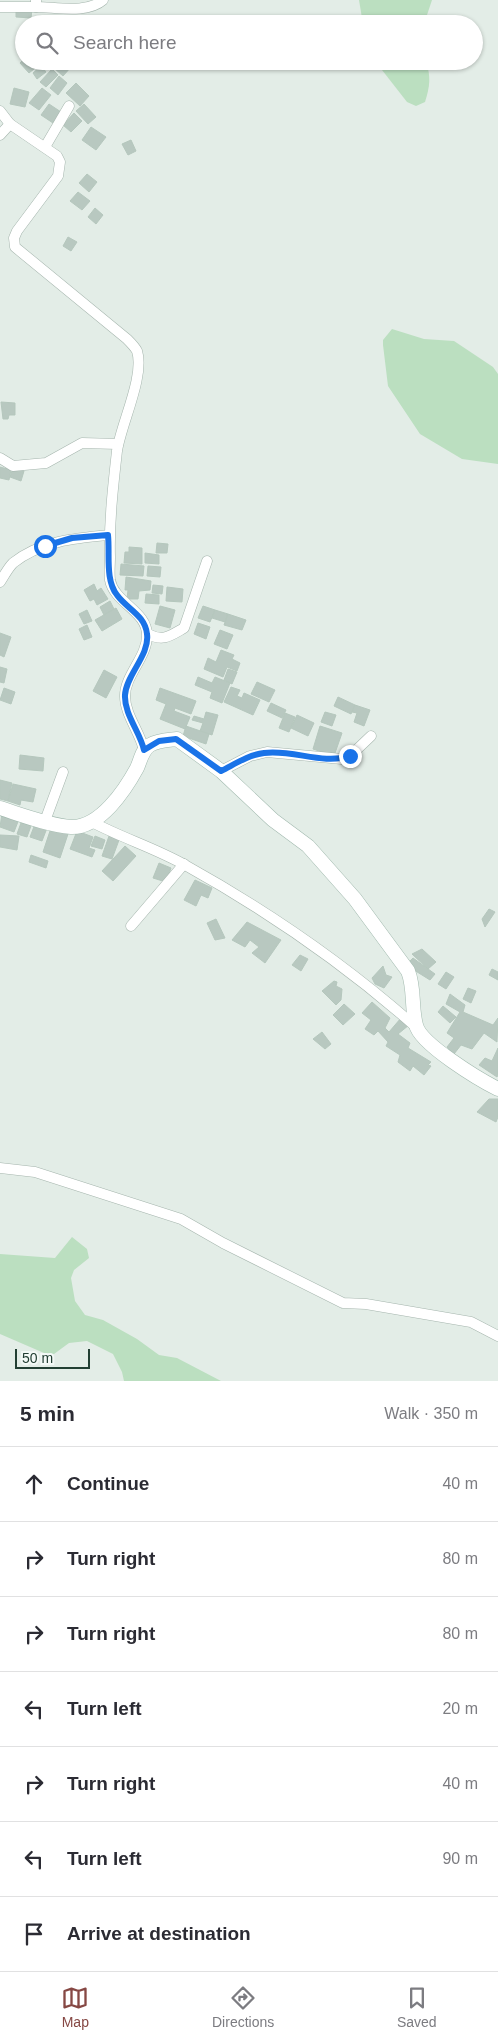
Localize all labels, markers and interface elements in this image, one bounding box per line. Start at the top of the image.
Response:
search box [15,15,483,70]
icon: search [33,29,61,57]
text: Search here [73,32,177,53]
route start [34,535,57,558]
route end [339,745,362,768]
scale bar [15,1346,90,1369]
text: 50 m [22,1350,53,1366]
text: 5 min [20,1402,75,1425]
text: Walk · 350 m [384,1405,478,1422]
icon: ahead [20,1470,48,1498]
text: Continue [67,1473,149,1494]
text: 40 m [442,1475,478,1492]
icon: right [20,1545,48,1573]
text: Turn right [67,1548,155,1569]
text: 80 m [442,1550,478,1567]
icon: right [20,1620,48,1648]
text: Turn right [67,1623,155,1644]
text: 80 m [442,1625,478,1642]
icon: left [20,1695,48,1723]
text: Turn left [67,1698,142,1719]
text: 20 m [442,1700,478,1717]
icon: right [20,1770,48,1798]
text: Turn right [67,1773,155,1794]
text: 40 m [442,1775,478,1792]
icon: left [20,1845,48,1873]
text: Turn left [67,1848,142,1869]
text: 90 m [442,1850,478,1867]
icon: arrive [20,1920,48,1948]
text: Arrive at destination [67,1923,251,1944]
tab: Map [61,1984,89,2030]
tab: Directions [212,1984,274,2030]
tab: Saved [397,1984,437,2030]

